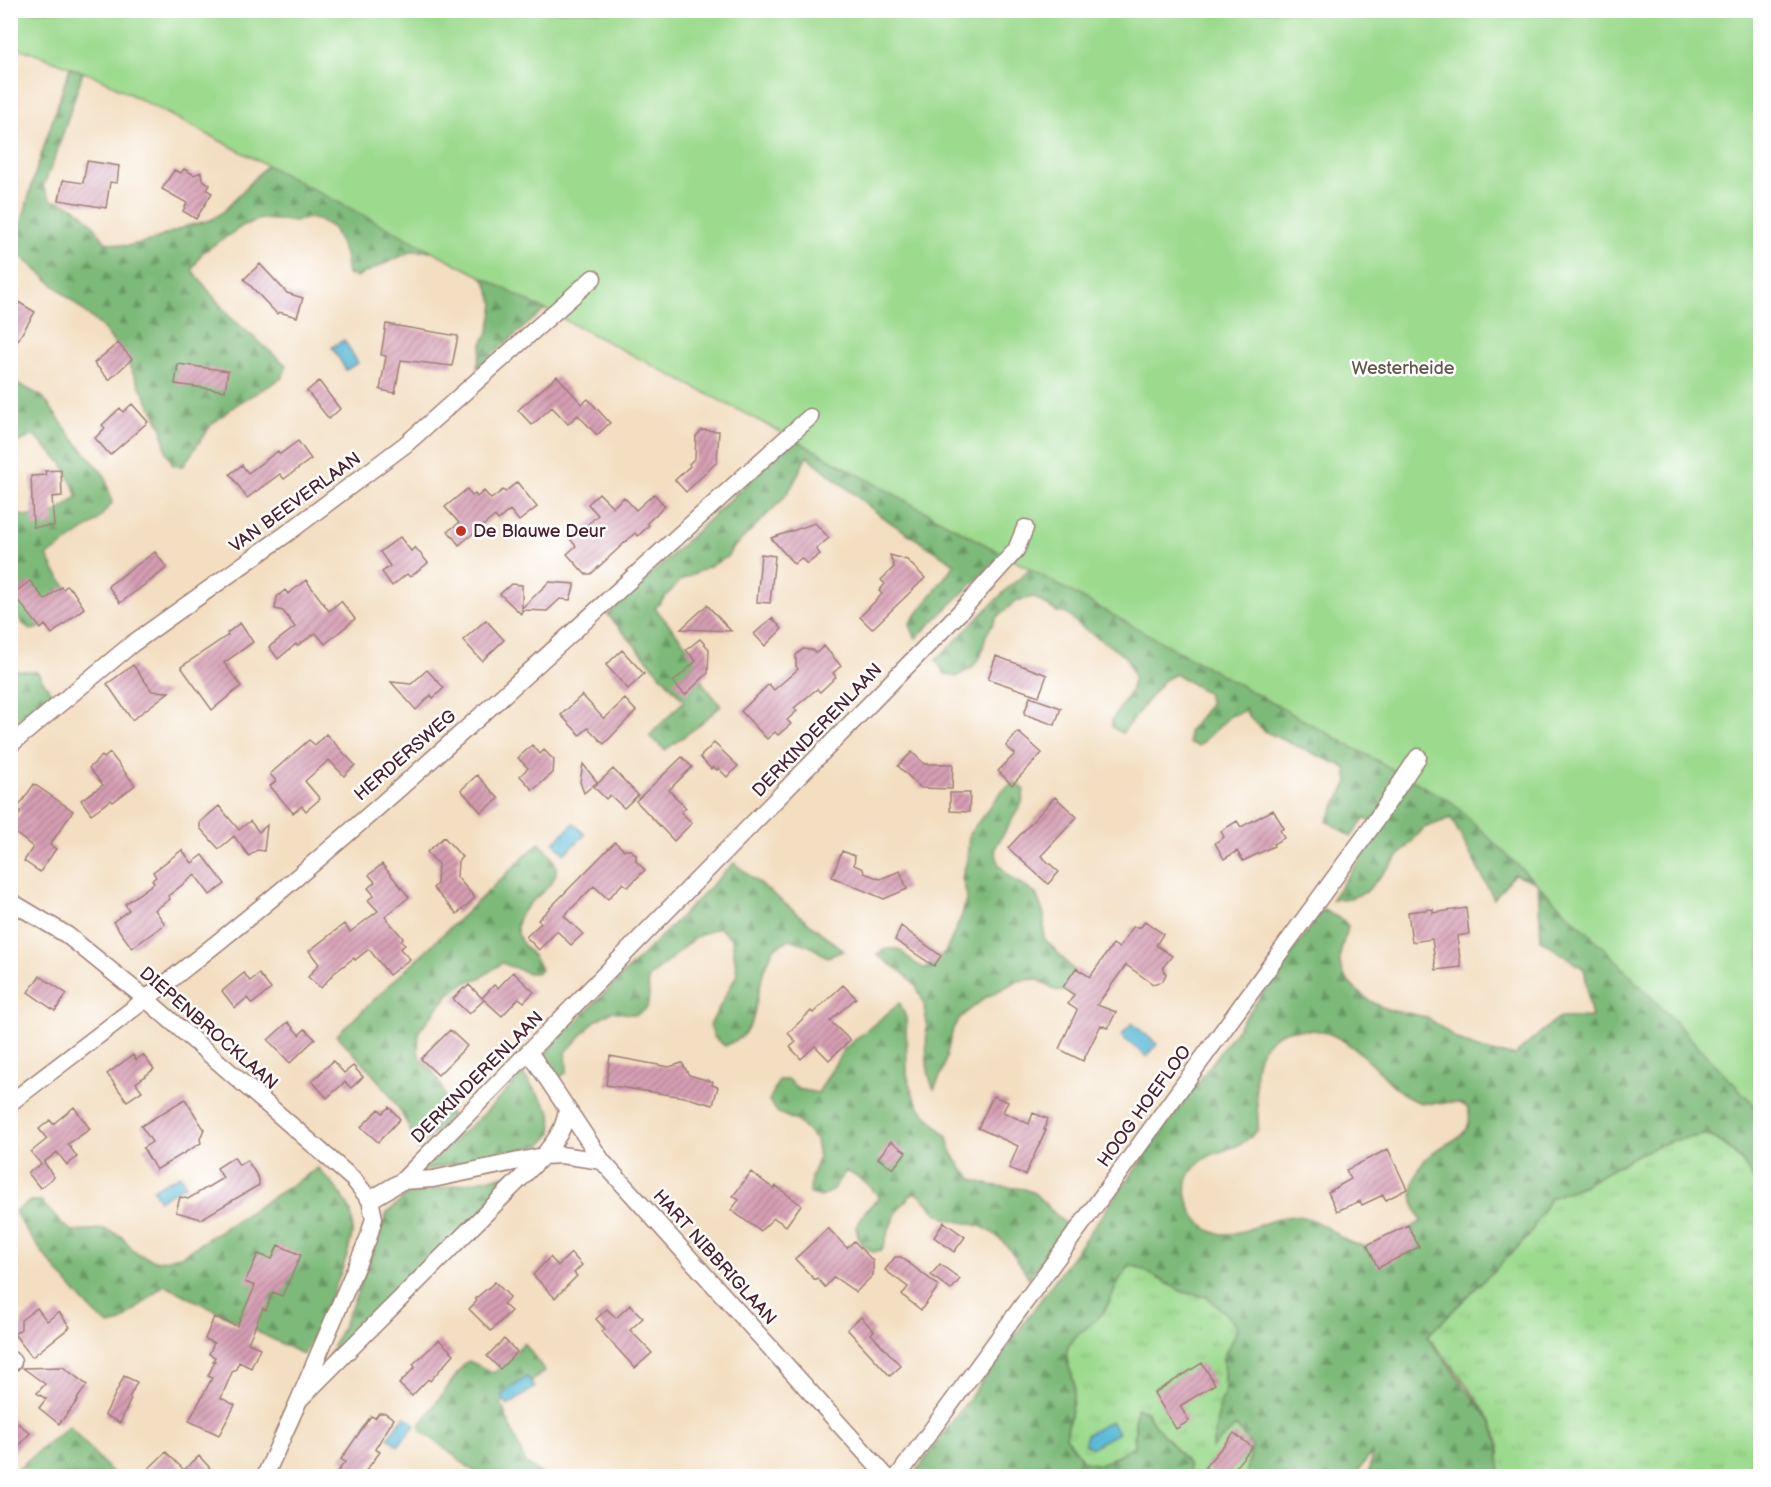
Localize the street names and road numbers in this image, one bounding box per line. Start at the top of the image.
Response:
street label: VAN BEEVERLAAN [226,448,365,557]
street label: DERKINDERENLAAN [748,659,887,802]
street label: HERDERSWEG [350,705,461,805]
street label: DIEPENBROCKLAAN [135,963,282,1094]
street label: DERKINDERENLAAN [407,1007,548,1148]
street label: HOOG HOEFLOO [1093,1041,1196,1171]
street label: HART NIBBRIGLAAN [649,1186,781,1329]

